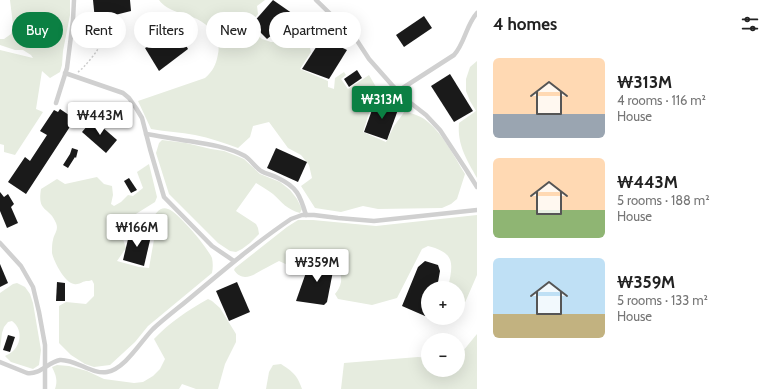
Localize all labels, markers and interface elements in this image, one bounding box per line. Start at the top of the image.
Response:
chip: Buy [12,12,63,48]
chip: Rent [71,12,126,48]
chip: Filters [134,12,198,48]
chip: New [206,12,261,48]
chip: Apartment [269,12,361,48]
icon: filters [739,13,761,35]
text: 4 homes [493,14,557,34]
text: ₩313M [617,72,672,92]
icon: home [525,74,573,122]
pin: ₩313M [354,86,410,120]
text: ₩313M [361,91,403,107]
text: 4 rooms · 116 m² [617,92,706,108]
pin: ₩443M [72,102,128,136]
text: ₩443M [77,107,123,123]
text: House [617,108,652,124]
text: ₩443M [617,172,678,192]
icon: home [525,174,573,222]
text: 5 rooms · 188 m² [617,192,710,208]
text: House [617,208,652,224]
pin: ₩166M [109,214,165,248]
text: ₩166M [116,219,158,235]
pin: ₩359M [289,249,345,283]
text: ₩359M [295,254,339,270]
text: ₩359M [617,272,675,292]
icon: home [525,274,573,322]
map controls [421,281,465,377]
button: + [421,281,465,325]
text: 5 rooms · 133 m² [617,292,708,308]
text: House [617,308,652,324]
button: − [421,333,465,377]

